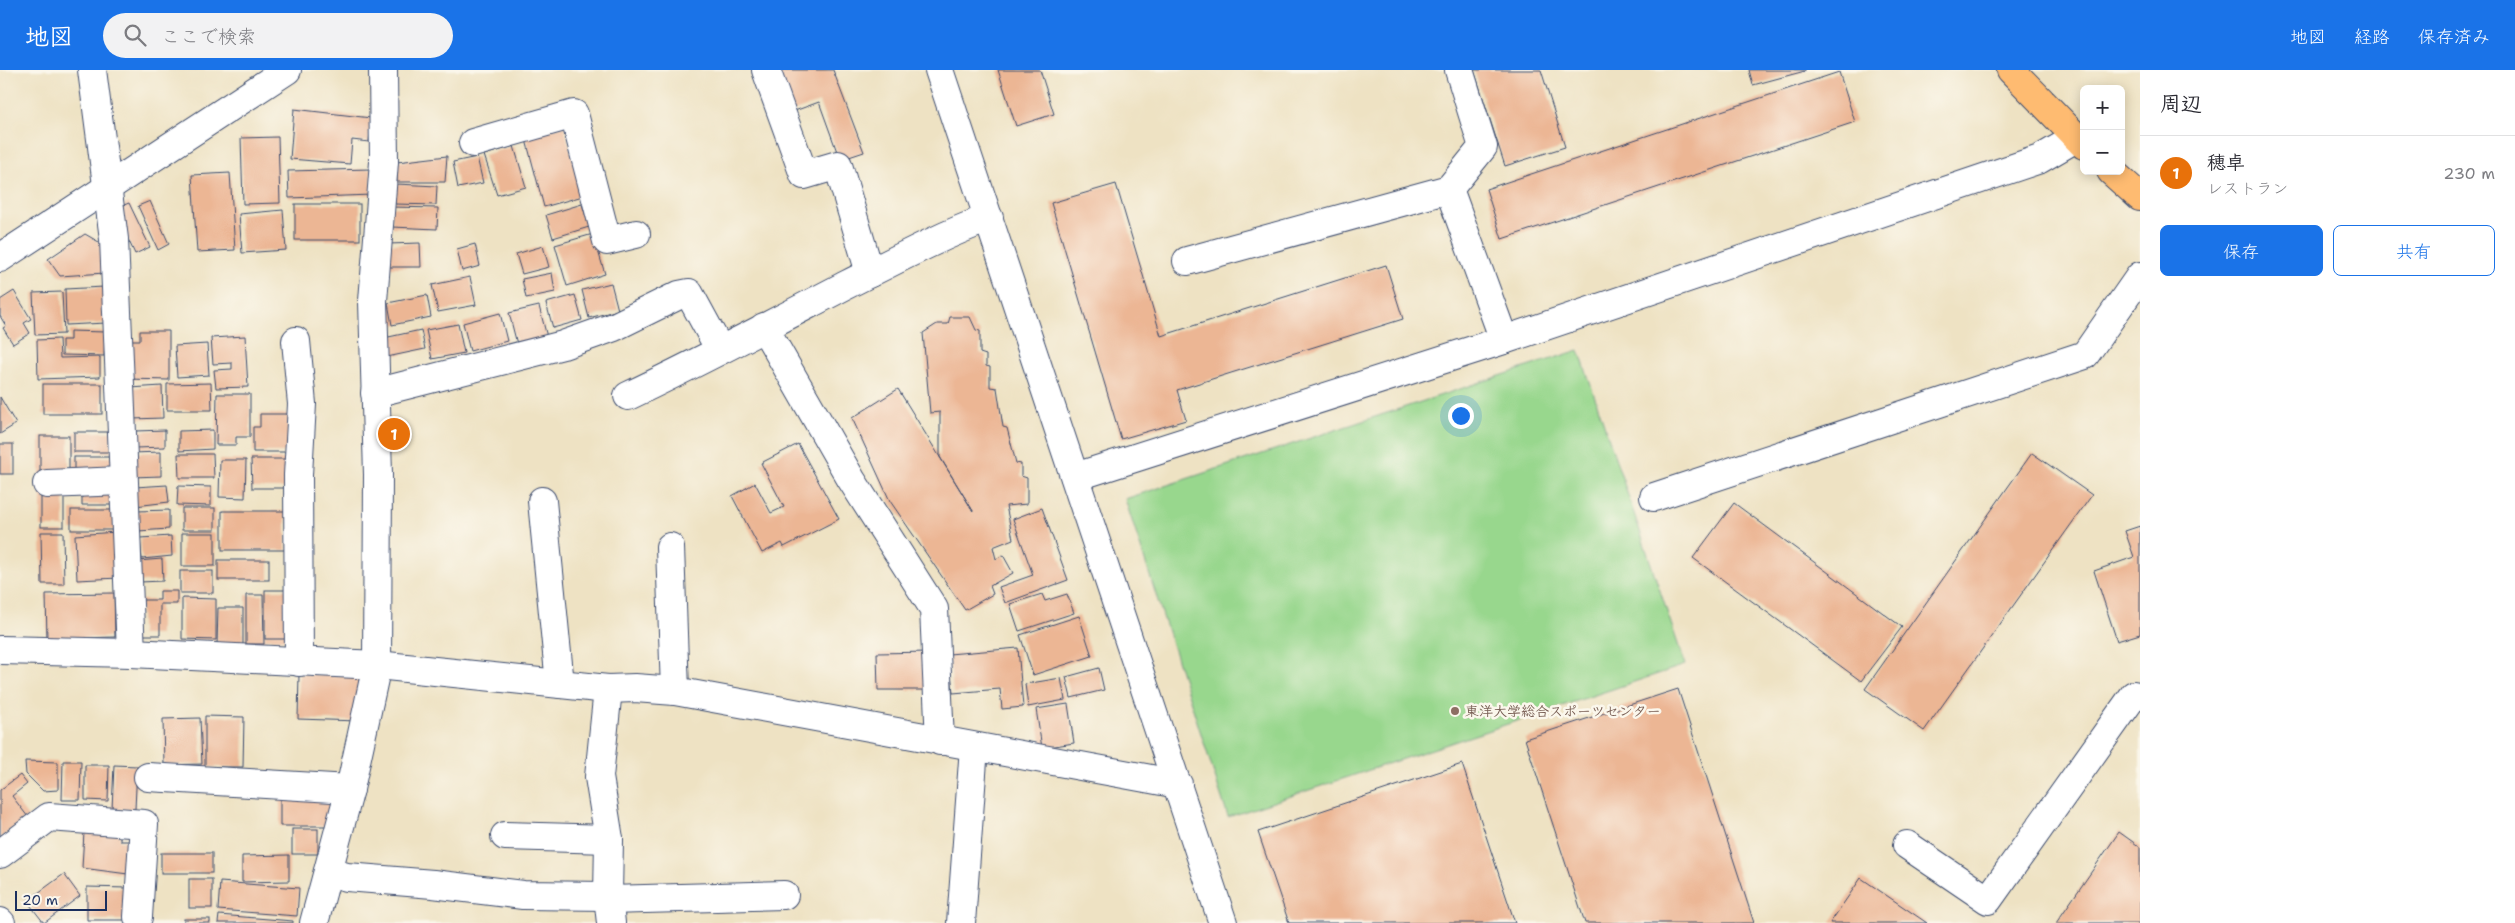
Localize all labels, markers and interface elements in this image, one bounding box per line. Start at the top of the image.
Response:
search box [103,13,453,58]
text: 地図 [25,21,73,53]
icon: search [121,21,149,49]
text: ここで検索 [161,24,256,49]
text: 地図 [2290,25,2326,49]
text: 経路 [2354,25,2390,49]
text: 保存済み [2418,25,2490,49]
map controls [2080,85,2125,175]
button: + [2080,85,2125,130]
text: 周辺 [2160,90,2202,118]
button: − [2080,130,2125,175]
text: 穂卓 [2207,150,2245,175]
text: 1 [2172,163,2180,184]
text: 230 m [2443,163,2495,184]
text: レストラン [2207,178,2288,199]
button: 保存 [2160,225,2323,276]
button: 共有 [2333,225,2495,276]
your location [1448,403,1474,429]
pin: 1 [378,415,410,453]
place label: 東洋大学総合スポーツセンター [1465,702,1661,720]
marker: 東洋大学総合スポーツセンター [1449,705,1461,717]
scale bar [15,888,108,911]
text: 20 m [22,891,58,909]

